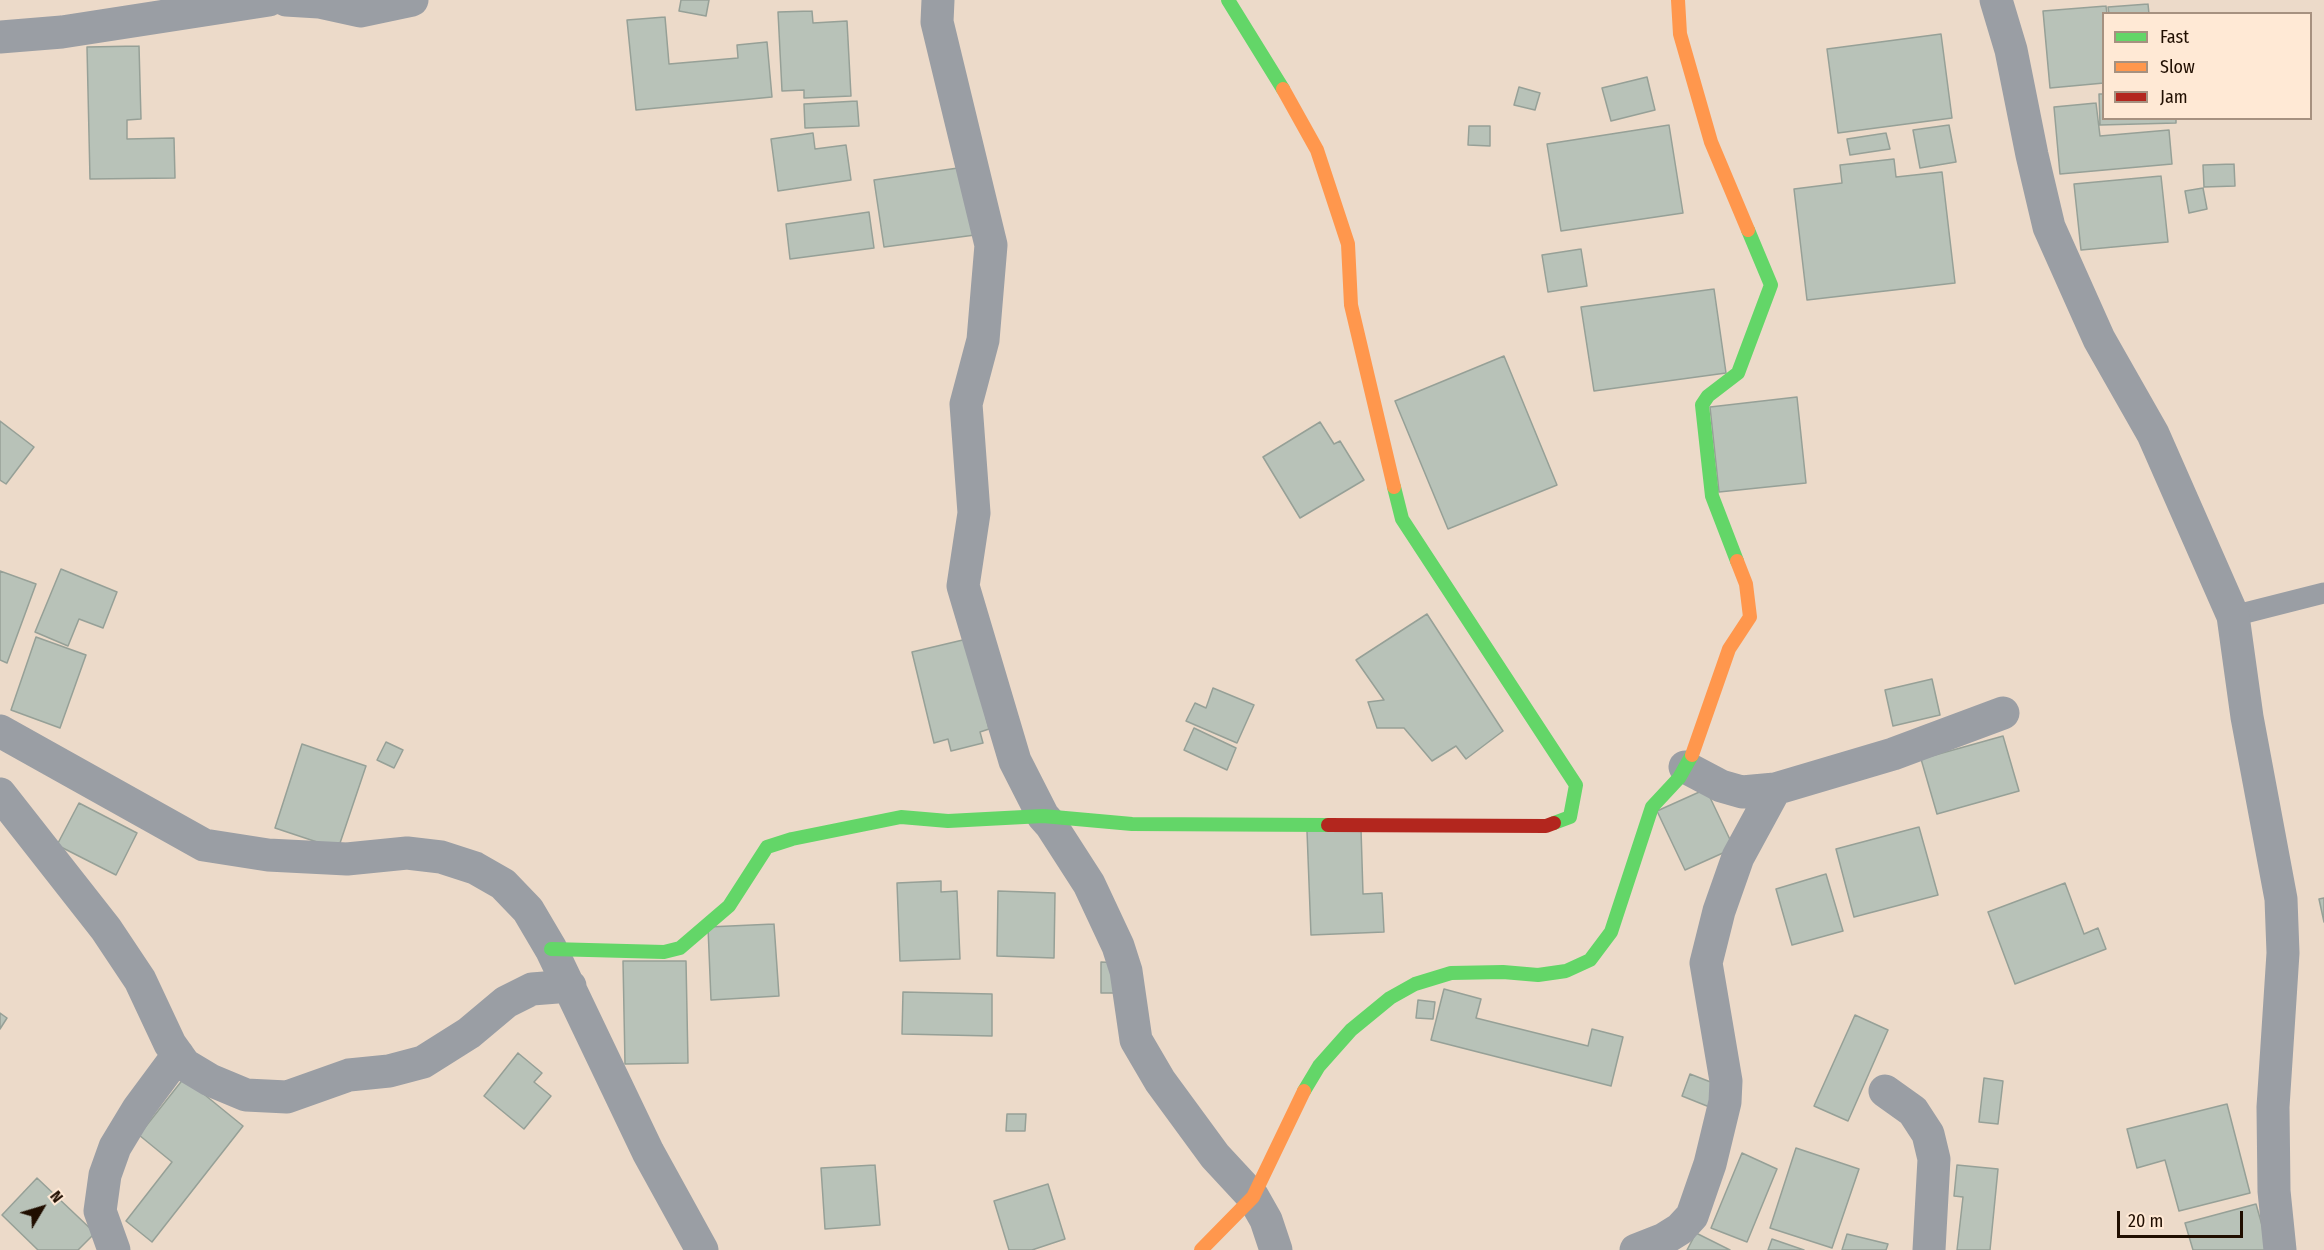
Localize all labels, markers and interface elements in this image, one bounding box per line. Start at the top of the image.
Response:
legend [2102,12,2312,120]
text: Fast [2160,26,2189,48]
text: Slow [2160,56,2195,78]
text: Jam [2160,86,2188,108]
north arrow [12,1178,72,1238]
text: N [46,1187,67,1206]
scale bar [2120,1199,2246,1237]
text: 20 m [2128,1210,2163,1232]

